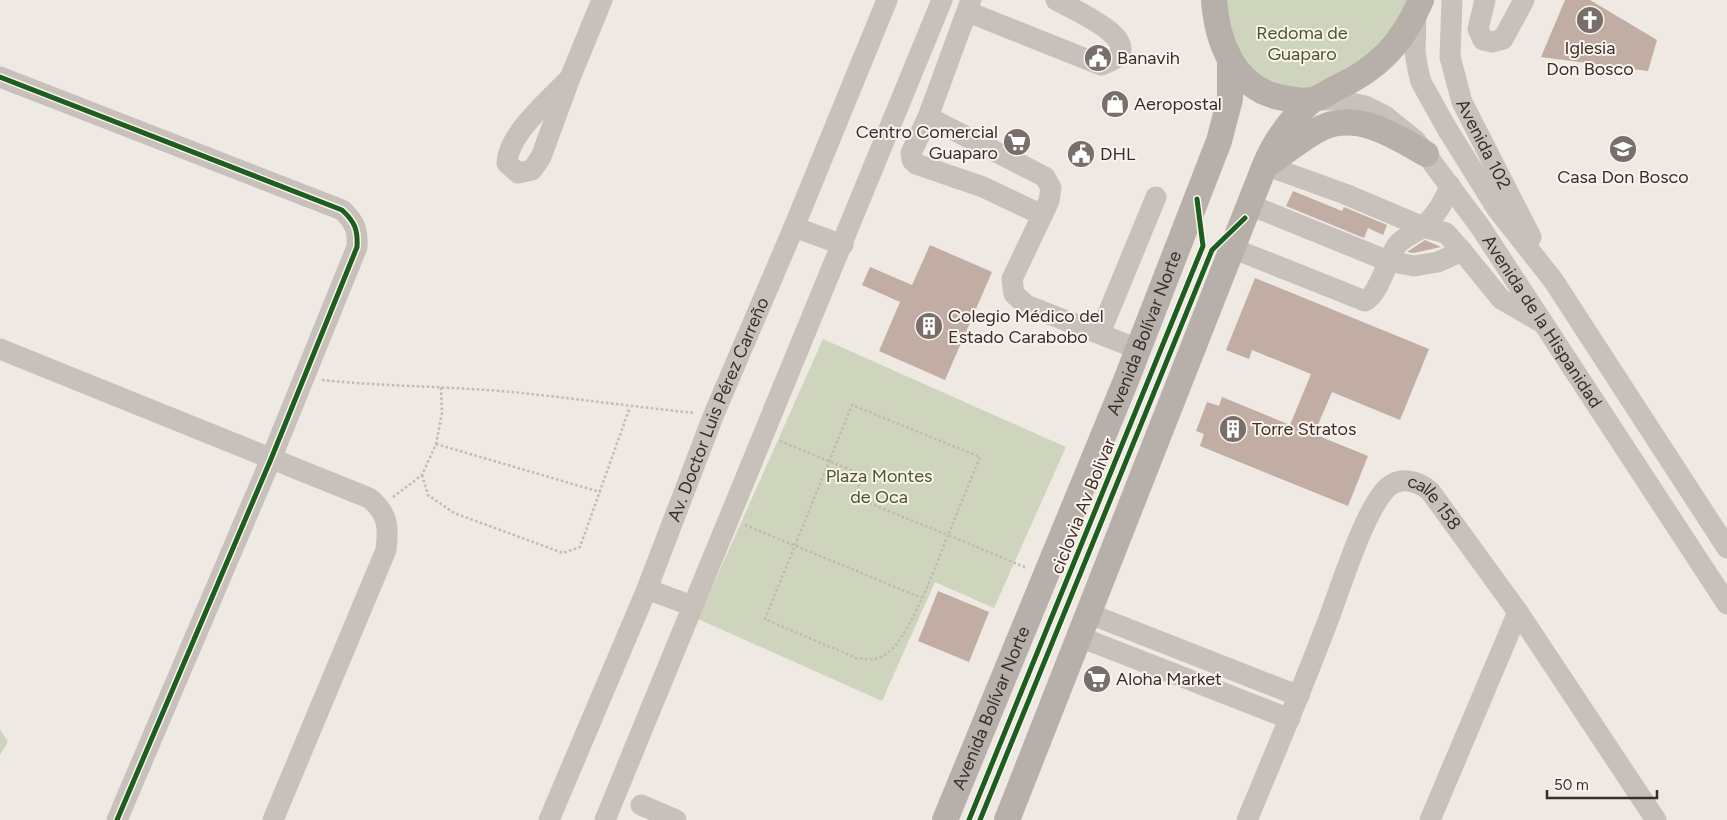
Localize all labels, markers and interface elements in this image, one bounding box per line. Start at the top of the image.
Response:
church icon: Iglesia Don Bosco [1575,5,1605,35]
park label: Redoma de Guaparo [1256,22,1348,65]
place label: Iglesia Don Bosco [1546,37,1634,80]
public building icon: Banavih [1083,43,1113,73]
place label: Banavih [1117,47,1180,69]
shop icon: Aeropostal [1100,89,1130,119]
place label: Aeropostal [1134,93,1222,115]
street label: Avenida 102 [1451,95,1516,193]
place label: Centro Comercial Guaparo [856,121,998,164]
supermarket icon: Centro Comercial Guaparo [1002,127,1032,157]
school or university icon: Casa Don Bosco [1608,134,1638,164]
public building icon: DHL [1066,139,1096,169]
place label: DHL [1100,143,1136,165]
place label: Casa Don Bosco [1557,166,1689,188]
street label: Avenida de la Hispanidad [1477,231,1607,412]
street label: Avenida Bolívar Norte [1102,248,1186,419]
street label: Av. Doctor Luis Pérez Carreño [663,294,774,525]
place label: Colegio Médico del Estado Carabobo [948,305,1104,348]
building icon: Colegio Médico del Estado Carabobo [914,311,944,341]
building icon: Torre Stratos [1218,414,1248,444]
place label: Torre Stratos [1252,418,1356,440]
street label: ciclovia Av Bolivar [1046,435,1120,577]
park label: Plaza Montes de Oca [826,465,932,508]
street label: calle 158 [1405,470,1466,534]
street label: Avenida Bolívar Norte [948,623,1035,793]
supermarket icon: Aloha Market [1082,664,1112,694]
place label: Aloha Market [1116,668,1222,690]
scale bar [1547,768,1657,800]
text: 50 m [1554,776,1589,794]

